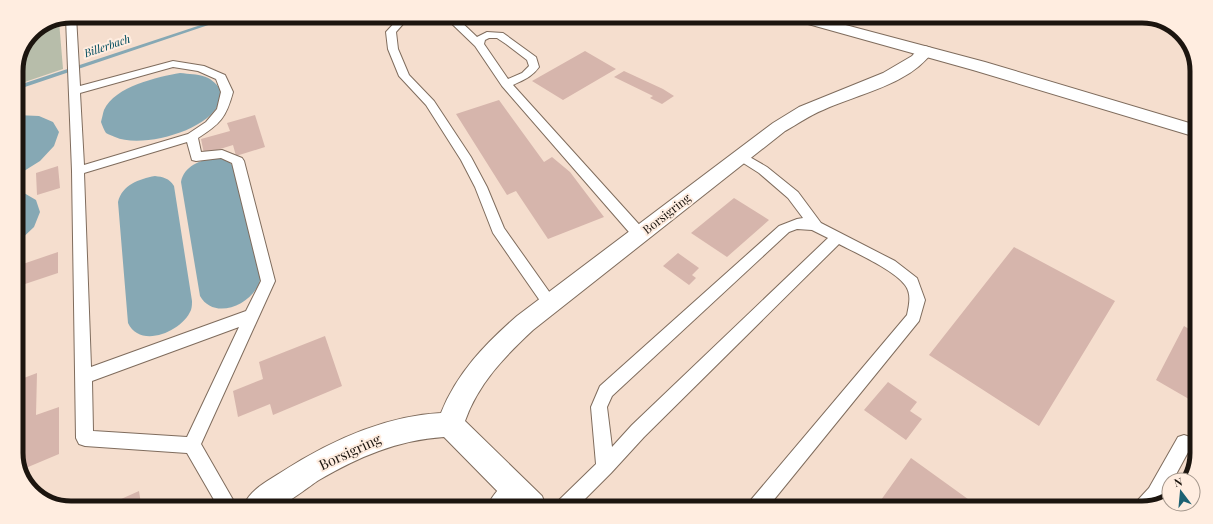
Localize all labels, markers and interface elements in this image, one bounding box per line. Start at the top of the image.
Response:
water label: Billerbach [81,31,132,61]
street label: Borsigring [639,189,694,237]
street label: Borsigring [316,429,384,474]
north arrow [1161,472,1201,512]
text: N [1172,474,1184,490]

